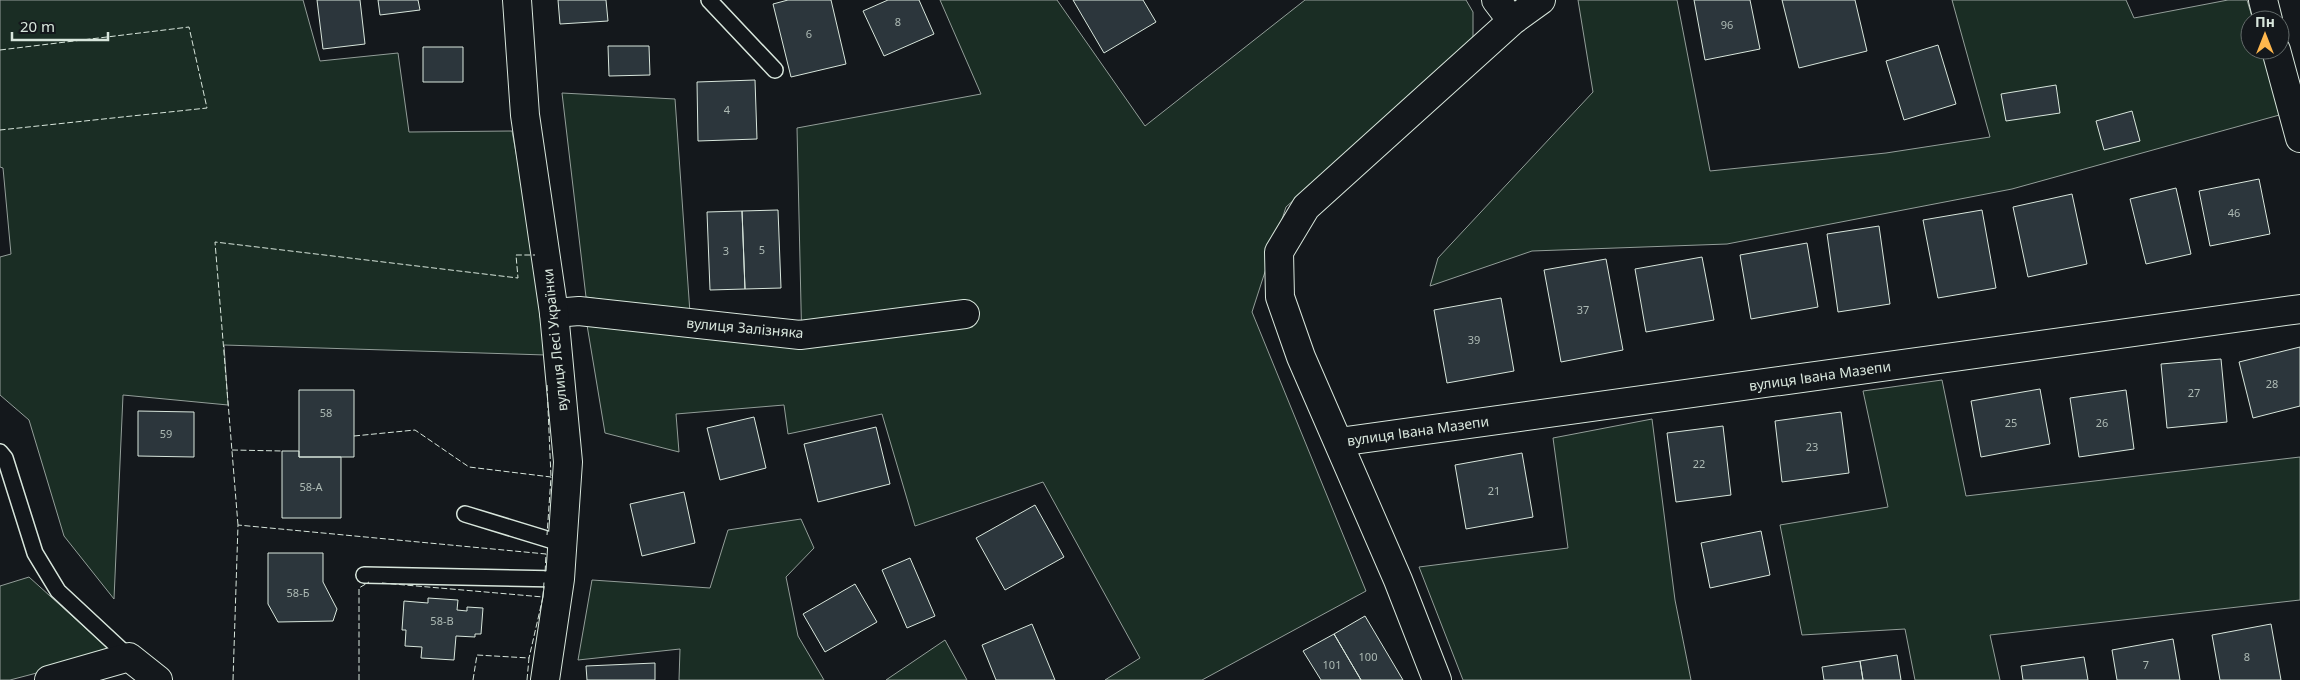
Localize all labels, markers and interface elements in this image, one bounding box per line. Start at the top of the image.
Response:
scale bar [12,10,109,42]
north arrow [2240,10,2290,60]
text: Пн [2255,12,2275,31]
house number: 8 [895,14,901,29]
text: 20 m [20,16,55,36]
house number: 96 [1721,17,1733,32]
house number: 6 [806,26,812,41]
house number: 4 [724,102,731,117]
house number: 46 [2228,205,2240,220]
house number: 5 [759,242,765,257]
house number: 3 [723,243,729,258]
street label: вулиця Лесі Українки [538,268,571,412]
house number: 37 [1577,302,1589,317]
street label: вулиця Залізняка [686,313,804,342]
house number: 39 [1468,332,1480,347]
street label: вулиця Івана Мазепи [1748,356,1892,395]
house number: 28 [2266,376,2278,391]
house number: 27 [2188,385,2200,400]
house number: 58 [320,405,332,420]
street label: вулиця Івана Мазепи [1346,411,1490,450]
house number: 25 [2005,415,2017,430]
house number: 26 [2096,415,2108,430]
house number: 59 [160,426,172,441]
house number: 23 [1806,439,1818,454]
house number: 22 [1693,456,1705,471]
house number: 58-А [299,479,324,494]
house number: 21 [1488,483,1500,498]
house number: 58-Б [287,585,310,600]
house number: 58-В [430,613,454,628]
house number: 100 [1359,649,1377,664]
house number: 8 [2244,649,2250,664]
house number: 101 [1323,657,1341,672]
house number: 7 [2143,657,2149,672]

